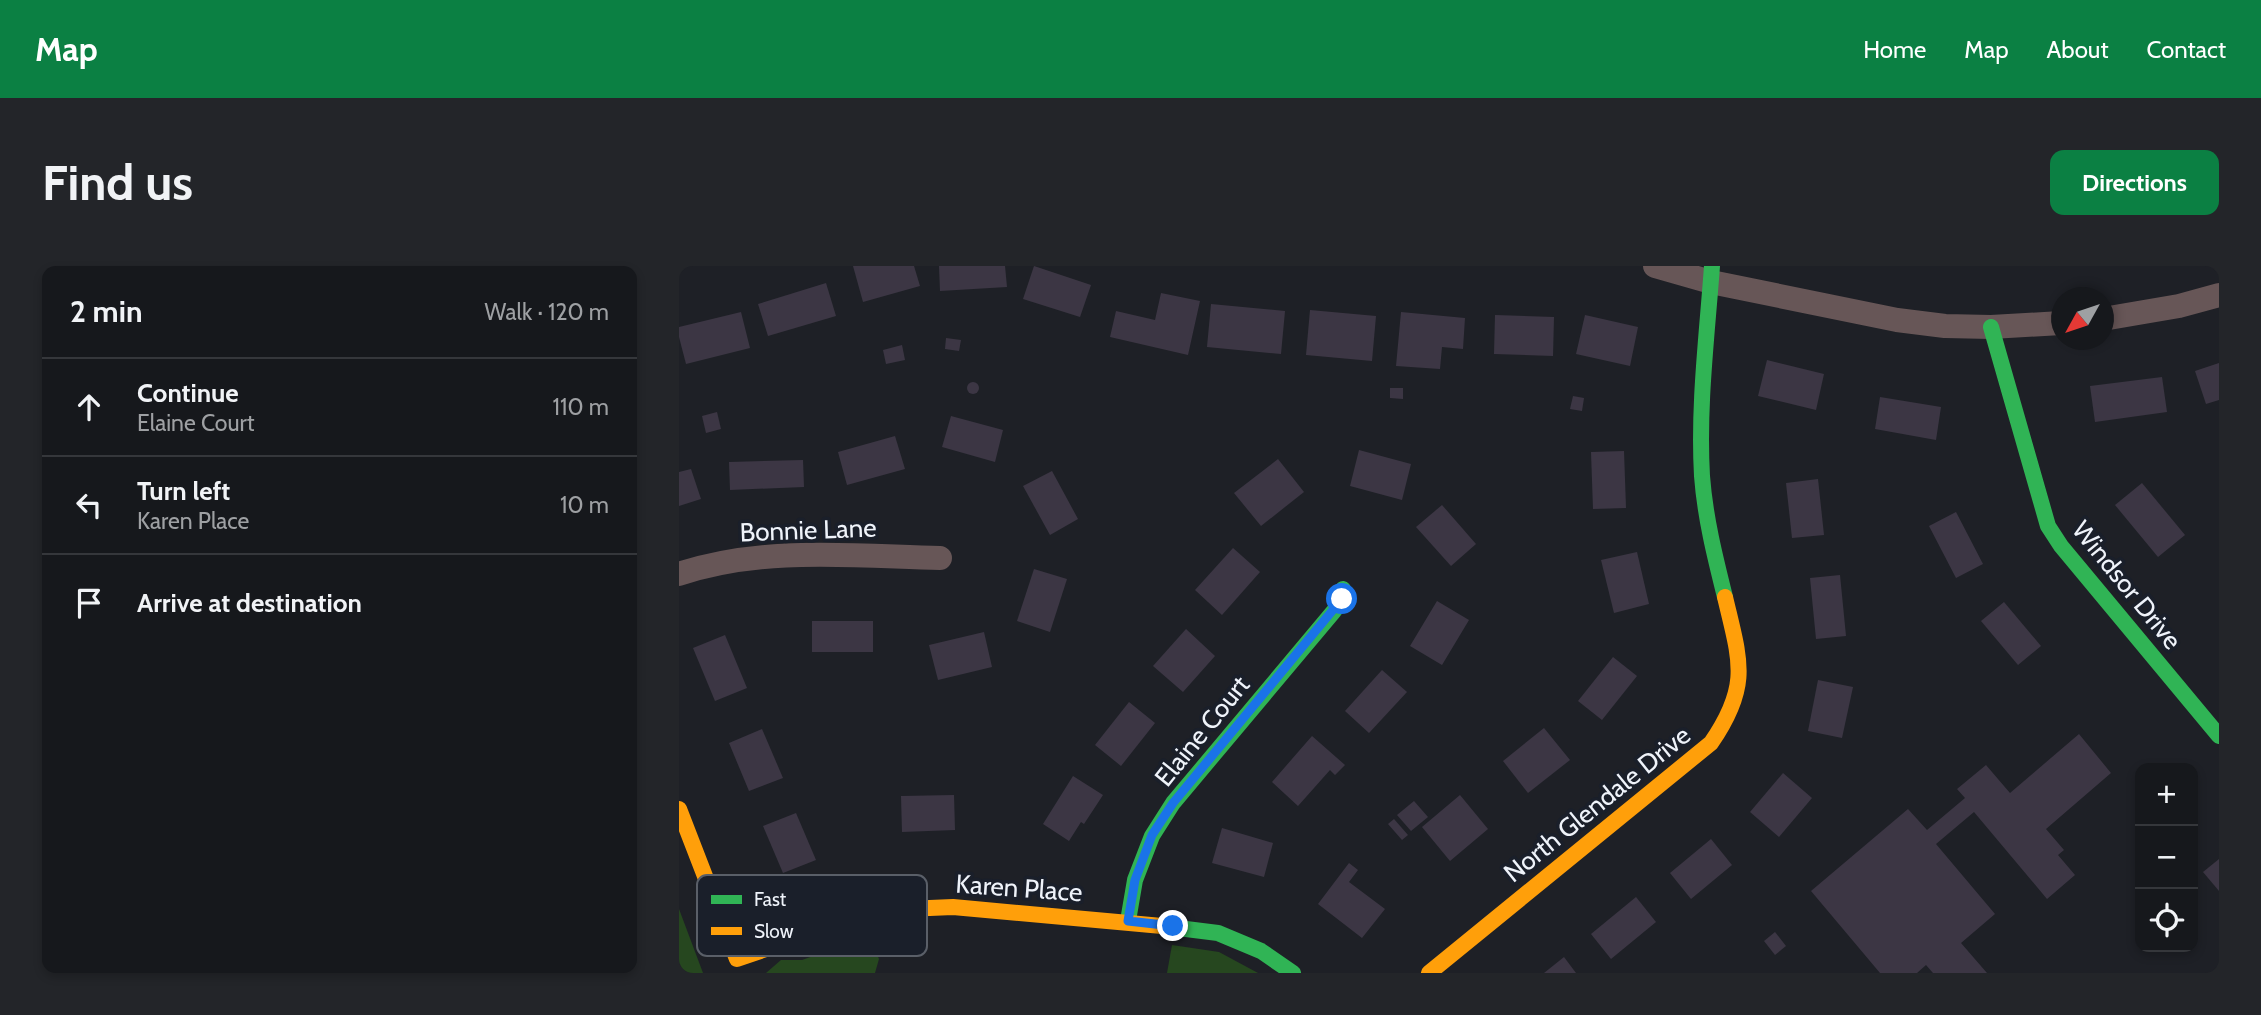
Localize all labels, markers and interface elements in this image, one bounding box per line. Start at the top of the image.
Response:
text: Map [35,29,98,69]
text: Home [1863,35,1926,64]
text: Map [1964,35,2009,64]
text: About [2047,35,2109,64]
text: Contact [2147,35,2226,64]
button: Directions [2050,150,2219,215]
text: Find us [42,153,193,212]
north arrow [2051,287,2114,350]
text: 2 min [70,293,142,330]
text: Walk · 120 m [485,298,609,326]
text: Continue [137,377,239,409]
icon: ahead [70,388,108,426]
text: 110 m [553,393,609,421]
text: Elaine Court [137,409,254,437]
text: Turn left [137,475,230,507]
icon: left [70,486,108,524]
text: 10 m [560,491,609,519]
text: Karen Place [137,507,249,535]
street label: Bonnie Lane [739,512,877,548]
street label: Windsor Drive [2065,514,2189,656]
route start [1326,583,1357,614]
icon: arrive [70,584,108,622]
text: Arrive at destination [137,587,362,619]
street label: Elaine Court [1148,669,1256,793]
street label: North Glendale Drive [1497,719,1697,889]
map controls [2135,763,2198,952]
button: + [2135,763,2198,826]
button: − [2135,826,2198,889]
street label: Karen Place [955,868,1083,908]
legend [697,875,927,956]
text: Fast [754,888,787,911]
button: locate [2135,889,2198,952]
route end [1157,910,1188,941]
text: Slow [754,920,794,943]

